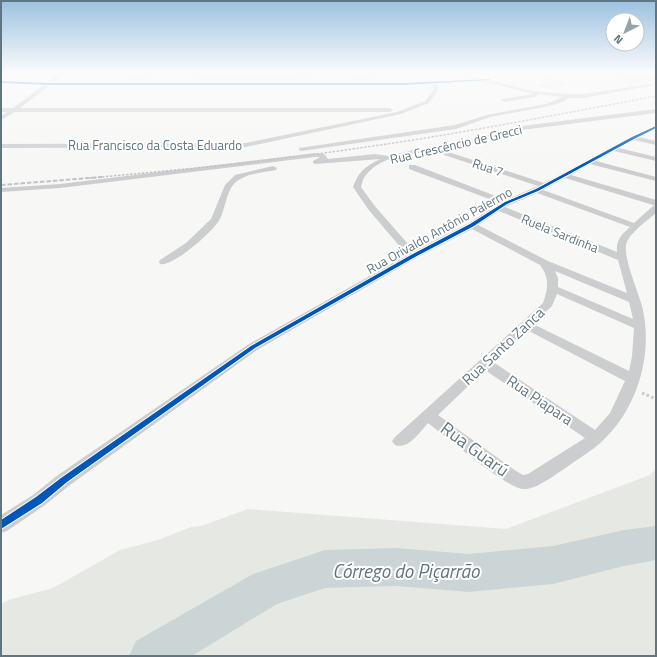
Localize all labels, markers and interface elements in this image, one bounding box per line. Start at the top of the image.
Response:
north arrow [605,12,645,52]
text: N [610,31,626,48]
street label: Rua Crescêncio de Grecci [388,119,524,169]
street label: Rua Francisco da Costa Eduardo [68,135,242,155]
street label: Rua 7 [470,153,506,181]
street label: Rua Orivaldo Antônio Palermo [362,181,516,279]
street label: Ruela Sardinha [518,208,602,258]
street label: Rua Santo Zanca [456,301,550,390]
street label: Rua Piapara [502,369,578,431]
street label: Rua Guarú [435,415,515,483]
water label: Córrego do Piçarrão [333,556,480,585]

